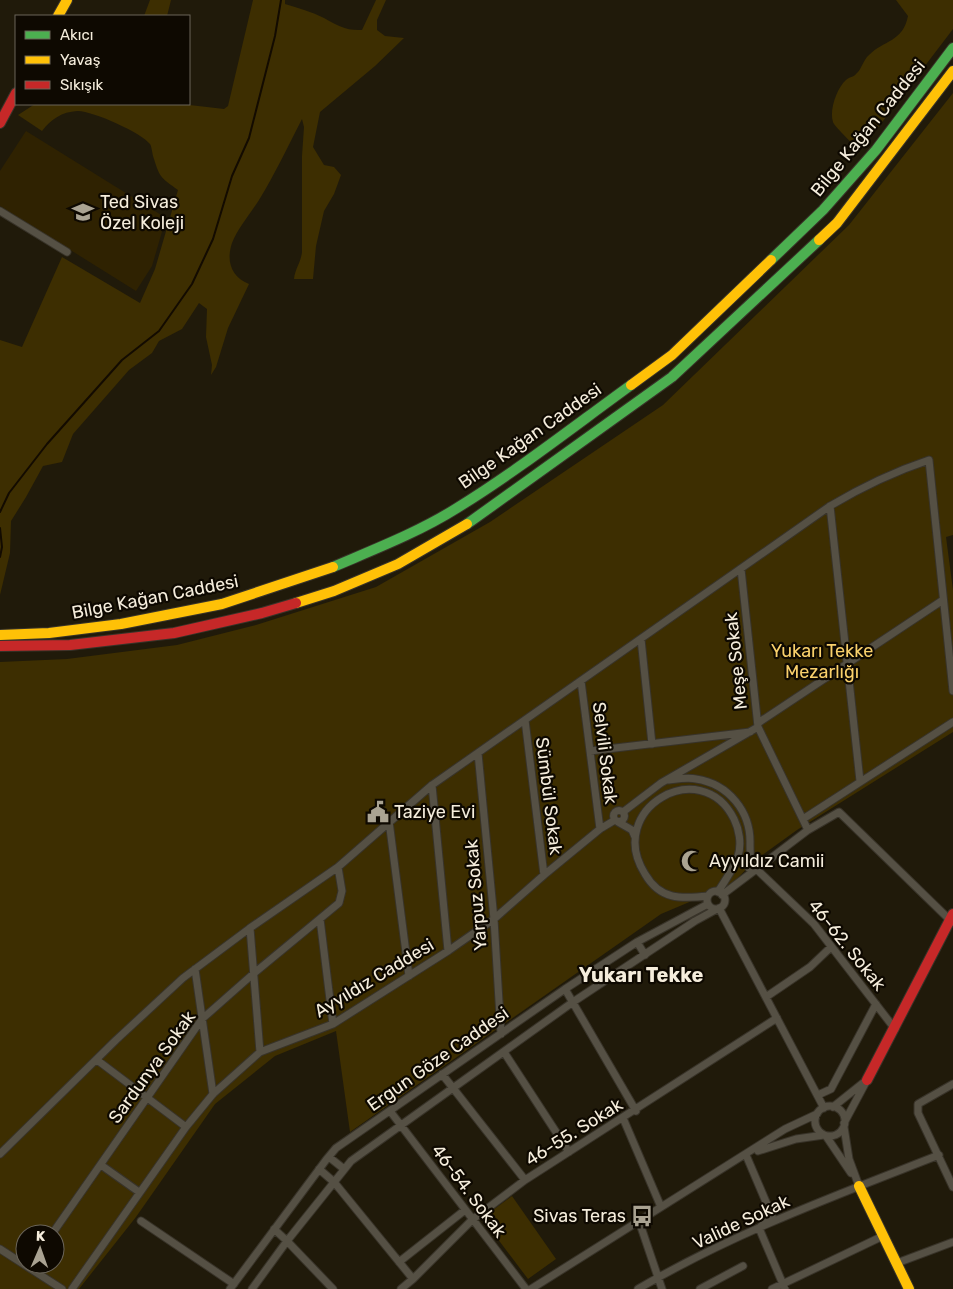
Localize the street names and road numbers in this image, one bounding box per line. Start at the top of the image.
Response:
street label: Bilge Kağan Caddesi [806,55,930,201]
street label: Bilge Kağan Caddesi [454,378,606,494]
street label: Bilge Kağan Caddesi [70,570,240,624]
street label: Meşe Sokak [720,610,752,711]
street label: Selvili Sokak [588,701,622,806]
street label: Sümbül Sokak [531,736,567,857]
street label: Yarpuz Sokak [460,838,492,952]
street label: 46-62. Sokak [804,895,891,996]
street label: Ayyıldız Caddesi [310,934,438,1022]
street label: Ergun Göze Caddesi [363,1002,513,1116]
street label: Sardunya Sokak [104,1006,201,1128]
street label: 46-55. Sokak [521,1093,627,1171]
street label: 46-54. Sokak [427,1140,512,1243]
street label: Valide Sokak [689,1190,794,1254]

